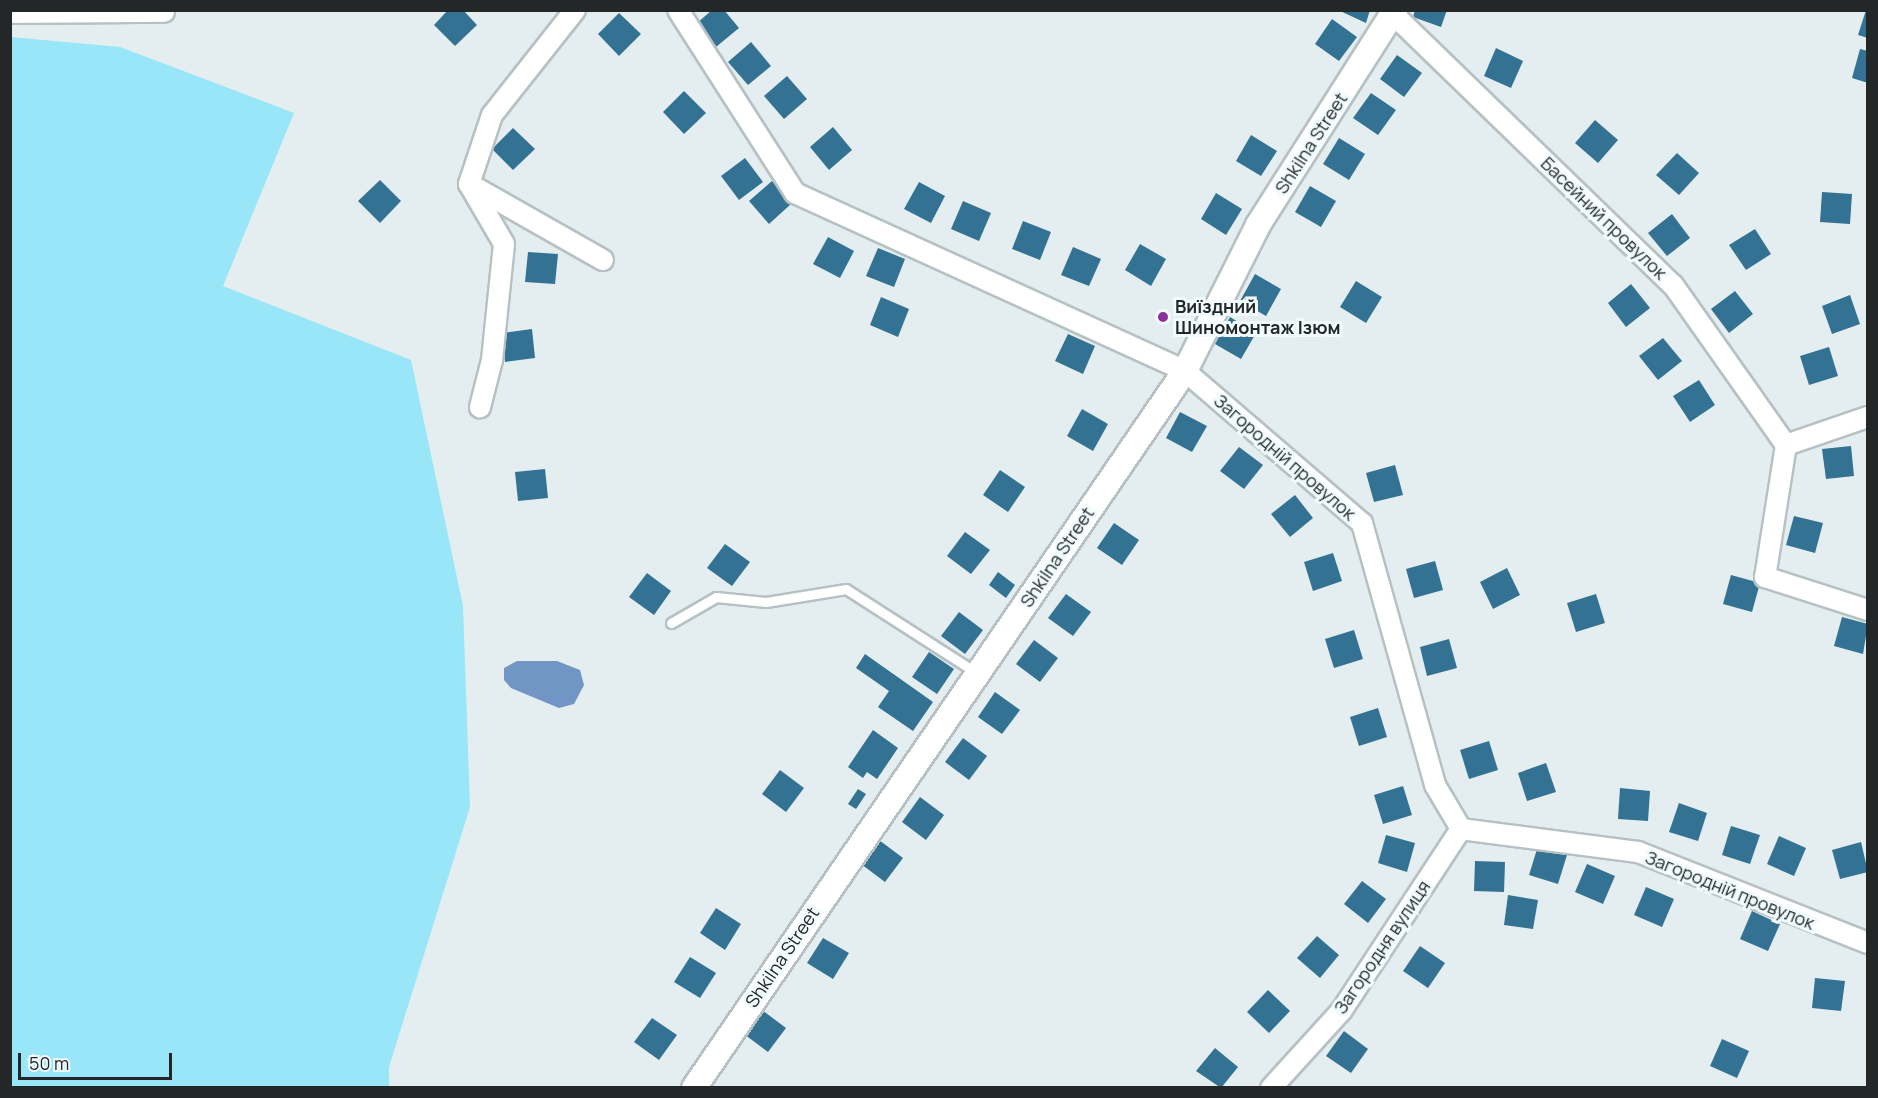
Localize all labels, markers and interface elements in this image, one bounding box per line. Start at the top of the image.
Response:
street label: Shkilna Street [1270,88,1352,198]
street label: Басейний провулок [1537,152,1671,284]
place label: Виїздний Шиномонтаж Ізюм [1175,296,1341,338]
marker: Виїздний Шиномонтаж Ізюм [1156,310,1170,324]
street label: Загородній провулок [1210,390,1360,524]
street label: Shkilna Street [1016,503,1098,611]
street label: Загородній провулок [1642,846,1818,934]
street label: Загородня вулиця [1329,876,1435,1018]
street label: Shkilna Street [741,903,823,1011]
scale bar [21,1041,176,1079]
text: 50 m [29,1051,69,1075]

